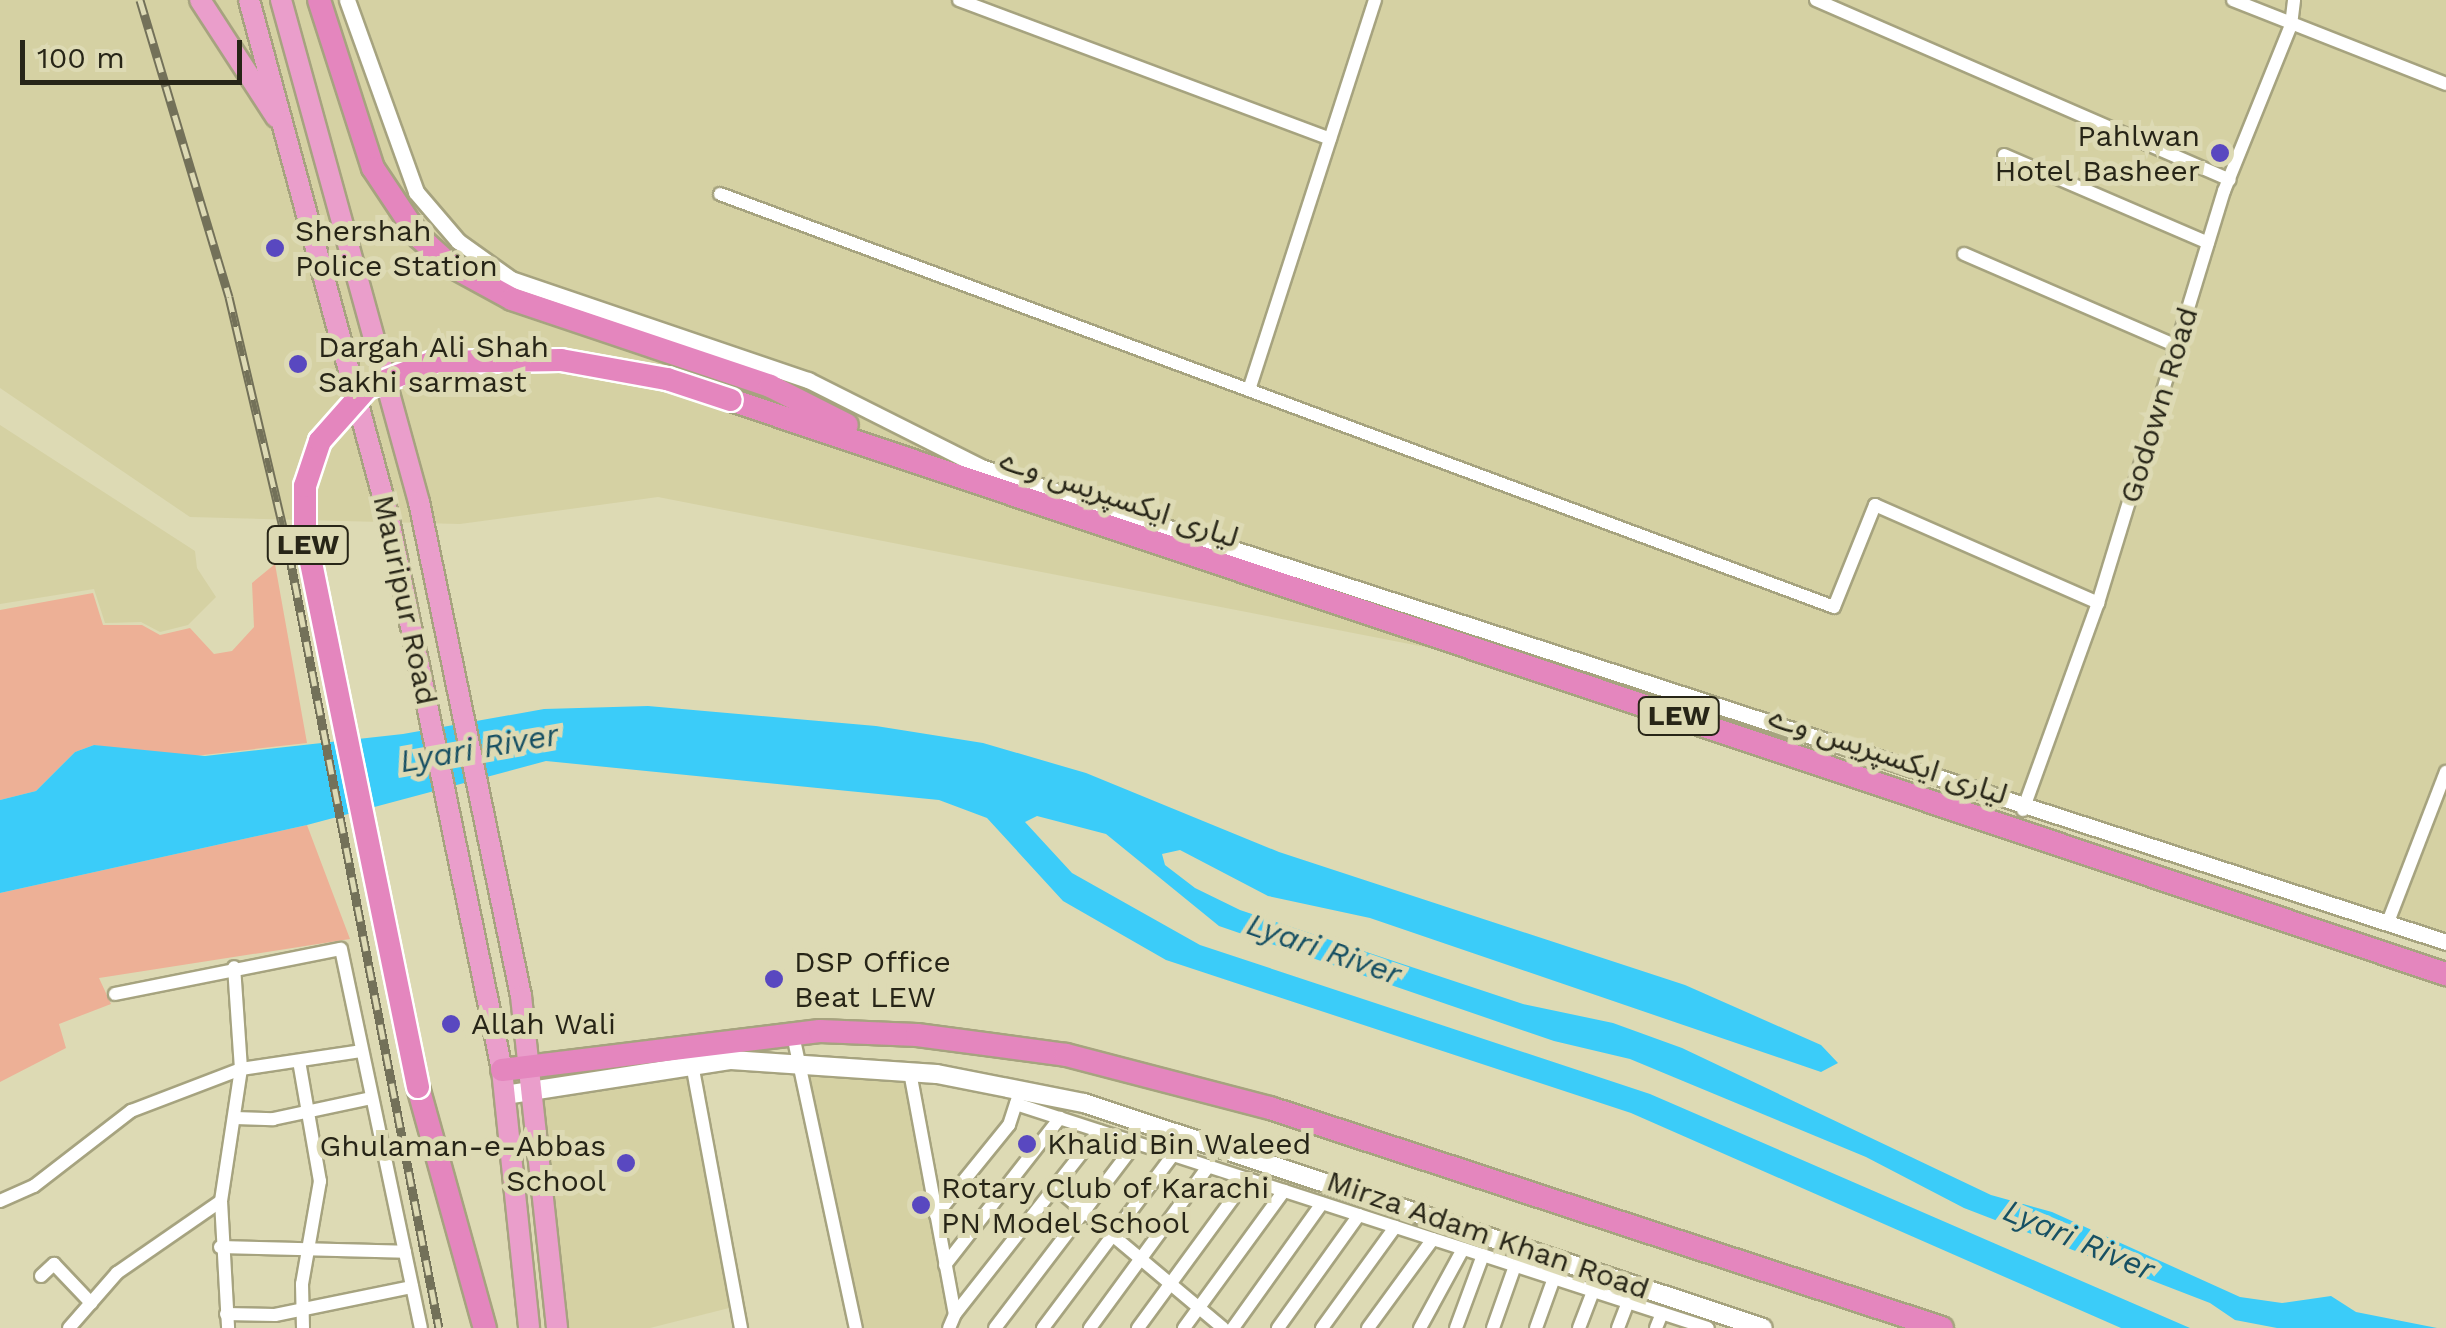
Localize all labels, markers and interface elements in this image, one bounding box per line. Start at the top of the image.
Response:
scale bar [25,20,248,82]
text: 100 m [37,40,125,75]
place label: Pahlwan Hotel Basheer [1993,118,2200,188]
marker: Pahlwan Hotel Basheer [2209,142,2231,164]
place label: Shershah Police Station [295,213,498,284]
marker: Shershah Police Station [264,237,286,259]
street label: Godown Road [2112,303,2206,507]
place label: Dargah Ali Shah Sakhi sarmast [318,329,550,400]
marker: Dargah Ali Shah Sakhi sarmast [287,353,309,375]
street label: لیاری ایکسپریس وے [995,440,1243,556]
street label: Mauripur Road [365,492,445,708]
road number: LEW [266,522,350,568]
road number: LEW [1636,693,1722,739]
street label: لیاری ایکسپریس وے [1764,697,2012,813]
water label: Lyari River [397,715,561,781]
water label: Lyari River [1242,905,1406,993]
place label: DSP Office Beat LEW [794,944,951,1014]
marker: DSP Office Beat LEW [763,968,785,990]
place label: Allah Wali [471,1006,617,1042]
marker: Allah Wali [440,1013,462,1035]
place label: Khalid Bin Waleed [1047,1126,1312,1162]
place label: Ghulaman-e-Abbas School [319,1128,606,1198]
marker: Khalid Bin Waleed [1016,1133,1038,1155]
marker: Ghulaman-e-Abbas School [615,1152,637,1174]
street label: Mirza Adam Khan Road [1321,1163,1655,1307]
place label: Rotary Club of Karachi PN Model School [941,1170,1271,1240]
water label: Lyari River [1998,1191,2160,1289]
marker: Rotary Club of Karachi PN Model School [910,1194,932,1216]

